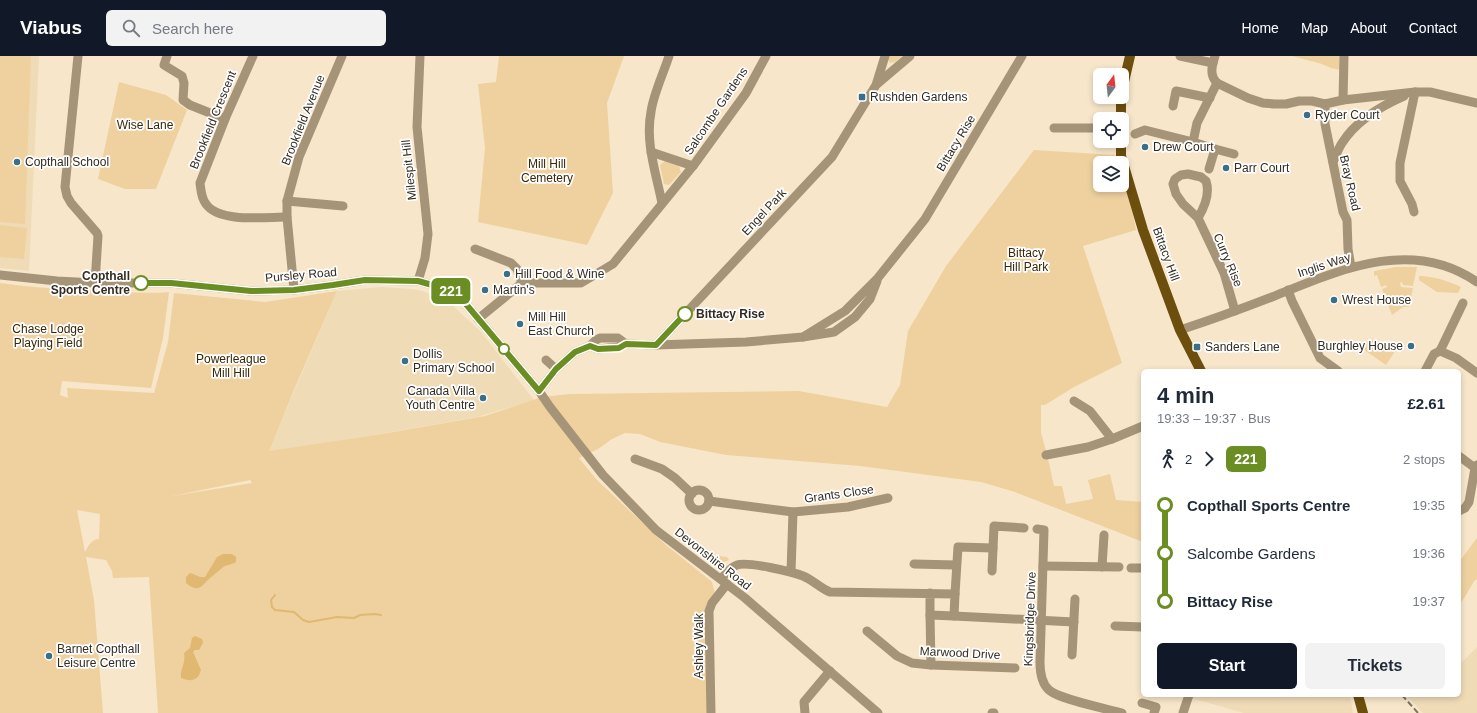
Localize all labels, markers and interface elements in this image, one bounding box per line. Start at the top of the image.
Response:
search box [106,10,386,46]
text: Viabus [20,17,82,38]
icon: search [120,17,142,39]
text: Search here [152,20,234,37]
text: Home [1242,20,1279,36]
text: Map [1301,20,1328,36]
text: About [1350,20,1387,36]
text: Contact [1409,20,1457,36]
street label: Salcombe Gardens [681,65,751,157]
street label: Brookfield Crescent [187,68,239,171]
north arrow [1093,68,1129,104]
map controls [1093,68,1129,192]
street label: Brookfield Avenue [278,72,328,167]
place label: Rushden Gardens [870,90,967,104]
marker: Rushden Gardens [857,92,867,102]
place label: Ryder Court [1315,108,1380,122]
marker: Ryder Court [1302,110,1312,120]
street label: Bittacy Rise [934,112,978,174]
button: locate [1093,112,1129,148]
park label: Wise Lane [117,118,174,132]
street label: Milespit Hill [399,139,419,201]
place label: Drew Court [1153,140,1214,154]
marker: Drew Court [1140,142,1150,152]
street label: Bray Road [1337,154,1363,212]
place label: Copthall School [25,155,109,169]
button: layers [1093,156,1129,192]
marker: Copthall School [12,157,22,167]
park label: Mill Hill Cemetery [521,157,573,185]
place label: Parr Court [1234,161,1290,175]
marker: Parr Court [1221,163,1231,173]
street label: Engel Park [739,185,790,238]
street label: Bittacy Hill [1150,225,1182,283]
street label: Curry Rise [1210,231,1246,289]
park label: Bittacy Hill Park [1004,246,1049,274]
street label: Inglis Way [1296,250,1352,280]
street label: Pursley Road [265,265,337,285]
place label: Hill Food & Wine [515,267,605,281]
place label: Copthall Sports Centre [51,269,130,297]
marker: Hill Food & Wine [502,269,512,279]
marker: Copthall Sports Centre [133,275,149,291]
line badge: 221 [428,278,474,304]
text: 221 [439,283,463,299]
place label: Martin's [493,283,535,297]
marker: Martin's [480,285,490,295]
place label: Wrest House [1342,293,1411,307]
marker: Wrest House [1329,295,1339,305]
marker: Bittacy Rise [677,306,693,322]
place label: Bittacy Rise [696,307,765,321]
place label: Mill Hill East Church [528,310,594,338]
marker: Mill Hill East Church [515,319,525,329]
park label: Chase Lodge Playing Field [12,322,84,350]
place label: Burghley House [1318,339,1403,353]
place label: Sanders Lane [1205,340,1280,354]
marker: Burghley House [1406,341,1416,351]
marker: Sanders Lane [1192,342,1202,352]
unlabelled marker [498,343,510,355]
place label: Dollis Primary School [413,347,494,375]
park label: Powerleague Mill Hill [196,352,266,380]
marker: Dollis Primary School [400,356,410,366]
text: 4 min [1157,383,1214,408]
place label: Canada Villa Youth Centre [405,384,475,412]
marker: Canada Villa Youth Centre [478,393,488,403]
text: £2.61 [1407,395,1445,412]
text: 19:33 – 19:37 · Bus [1157,411,1270,426]
icon: walk [1157,448,1179,470]
icon: forward [1198,448,1220,470]
text: 221 [1234,451,1258,467]
text: 2 [1185,452,1192,467]
text: 2 stops [1403,452,1445,467]
street label: Grants Close [803,482,875,506]
text: Copthall Sports Centre [1187,497,1350,514]
text: 19:35 [1412,498,1445,513]
street label: Devonshire Road [672,525,754,593]
text: Salcombe Gardens [1187,545,1315,562]
text: 19:36 [1412,546,1445,561]
street label: Kingsbridge Drive [1021,571,1039,667]
text: Bittacy Rise [1187,593,1273,610]
text: 19:37 [1412,594,1445,609]
street label: Ashley Walk [692,612,706,679]
place label: Barnet Copthall Leisure Centre [57,642,140,670]
button: Start [1157,643,1297,689]
button: Tickets [1305,643,1445,689]
street label: Marwood Drive [919,644,1001,662]
marker: Barnet Copthall Leisure Centre [44,651,54,661]

